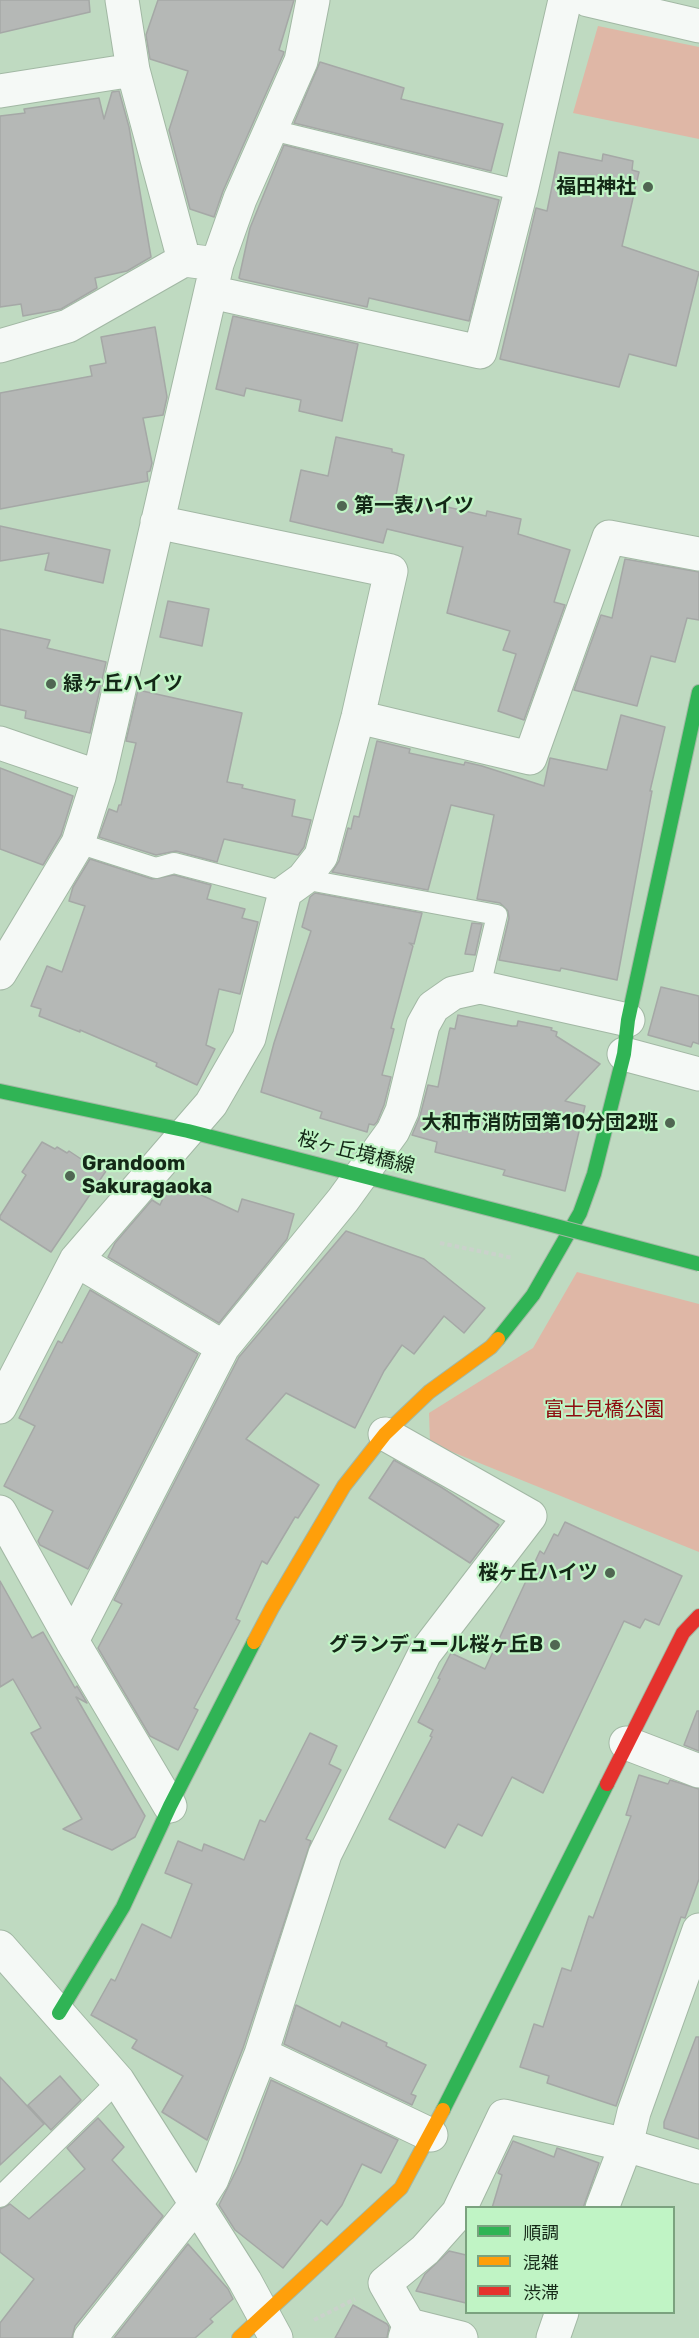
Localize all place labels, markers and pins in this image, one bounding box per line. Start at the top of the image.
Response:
place label: 福田神社 [556,175,636,199]
marker: 福田神社 [641,180,655,194]
place label: 第一表ハイツ [354,494,474,518]
marker: 第一表ハイツ [335,499,349,513]
place label: 緑ヶ丘ハイツ [63,672,183,696]
marker: 緑ヶ丘ハイツ [44,677,58,691]
place label: 大和市消防団第10分団2班 [421,1111,658,1135]
marker: 大和市消防団第10分団2班 [663,1116,677,1130]
place label: Grandoom Sakuragaoka [82,1152,212,1199]
marker: Grandoom Sakuragaoka [63,1169,77,1183]
place label: 桜ヶ丘ハイツ [478,1561,598,1585]
marker: 桜ヶ丘ハイツ [603,1566,617,1580]
place label: グランデュール桜ヶ丘B [329,1633,543,1657]
marker: グランデュール桜ヶ丘B [548,1638,562,1652]

